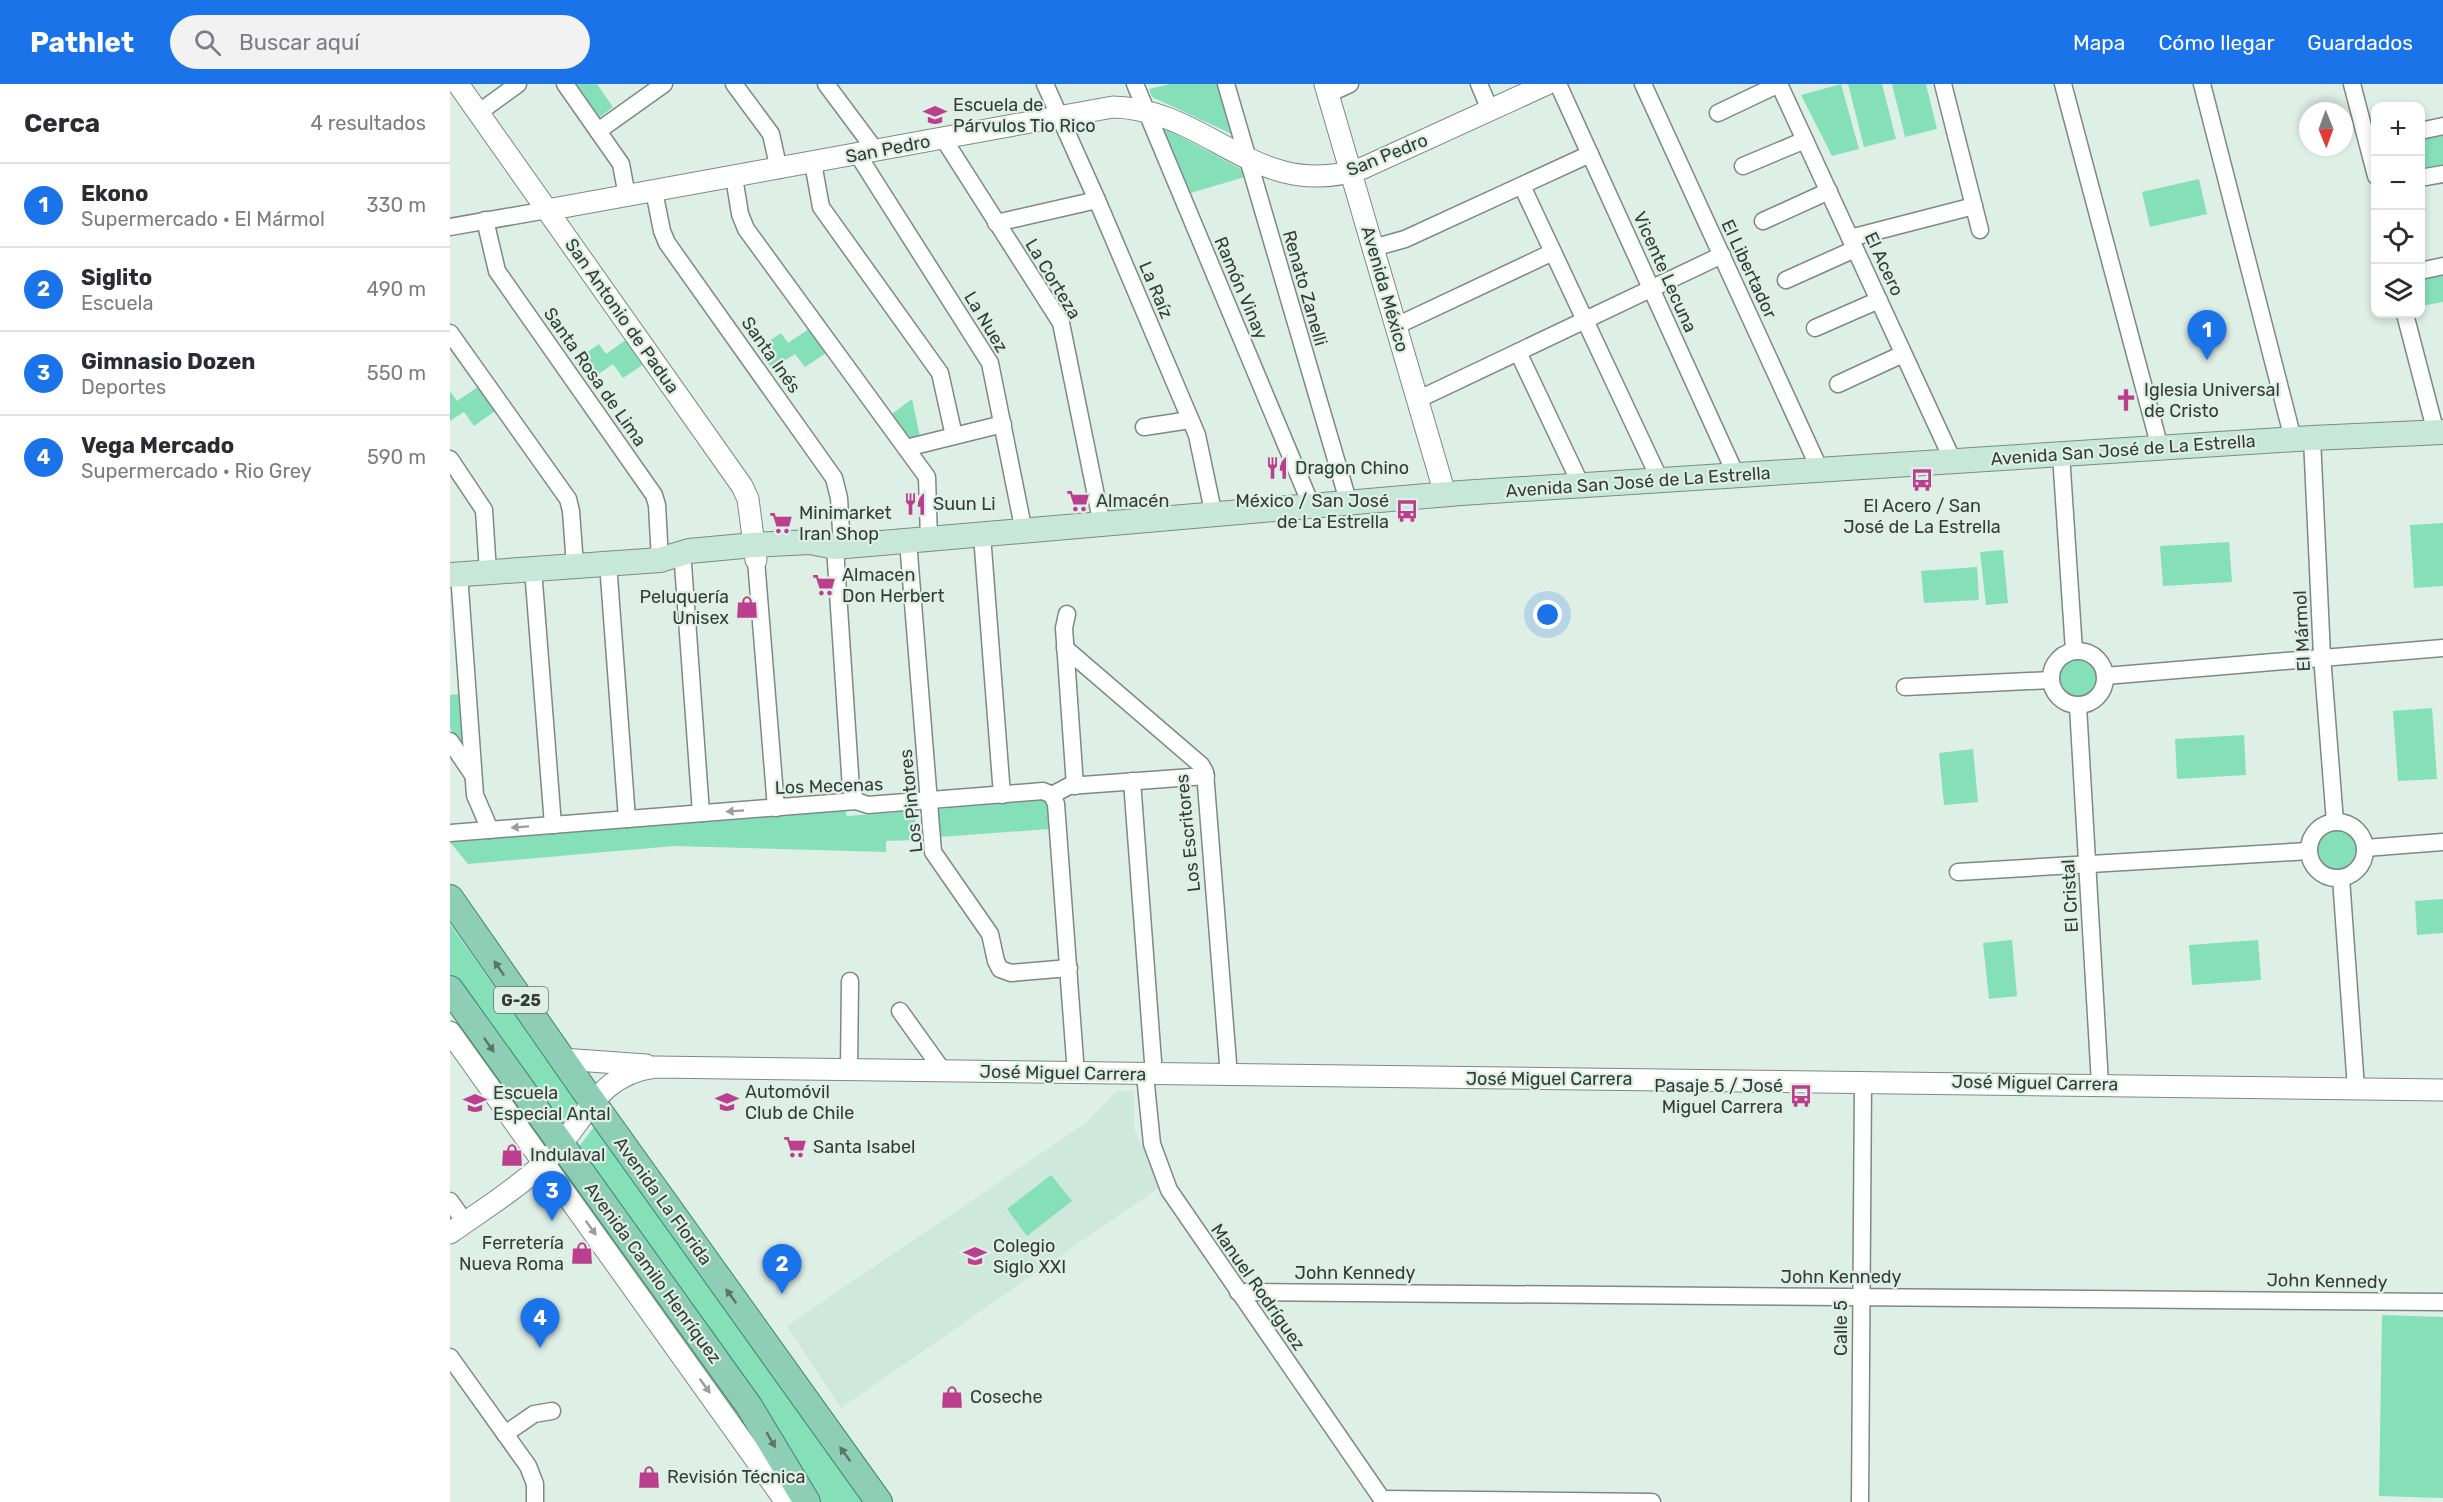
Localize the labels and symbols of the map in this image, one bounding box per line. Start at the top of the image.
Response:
place label: Escuela de Párvulos Tio Rico [953,94,1096,137]
school or university icon: Escuela de Párvulos Tio Rico [922,102,948,128]
north arrow [2299,102,2353,156]
street label: San Pedro [1343,129,1431,181]
street label: San Pedro [844,130,932,168]
street label: Vicente Lecuna [1629,208,1701,336]
street label: El Libertador [1716,216,1782,322]
street label: Avenida México [1357,223,1413,355]
street label: Renato Zanelli [1278,228,1332,348]
street label: El Acero [1860,228,1908,300]
street label: Ramón Vinay [1209,233,1273,343]
street label: San Antonio de Padua [560,234,684,398]
street label: La Corteza [1020,235,1086,323]
street label: La Raíz [1134,258,1178,322]
street label: La Nuez [959,288,1013,356]
street label: Santa Rosa de Lima [539,303,651,451]
pin: 1 [2188,310,2226,360]
street label: Santa Inés [737,312,805,398]
place label: Iglesia Universal de Cristo [2144,379,2280,422]
church icon: Iglesia Universal de Cristo [2113,387,2139,413]
street label: Avenida San José de La Estrella [1990,430,2256,470]
restaurant icon: Dragon Chino [1264,455,1290,481]
place label: Dragon Chino [1295,457,1409,479]
street label: Avenida San José de La Estrella [1505,462,1771,502]
bus stop icon: El Acero / San José de La Estrella [1909,467,1935,493]
supermarket icon: Almacén [1065,488,1091,514]
place label: Almacén [1096,490,1169,512]
place label: México / San José de La Estrella [1236,490,1389,533]
restaurant icon: Suun Li [902,491,928,517]
place label: Suun Li [933,493,996,515]
place label: El Acero / San José de La Estrella [1843,495,2001,538]
bus stop icon: México / San José de La Estrella [1394,498,1420,524]
place label: Minimarket Iran Shop [799,502,892,545]
supermarket icon: Minimarket Iran Shop [768,510,794,536]
place label: Almacen Don Herbert [842,564,945,607]
supermarket icon: Almacen Don Herbert [811,572,837,598]
place label: Peluquería Unisex [640,586,729,629]
street label: El Mármol [2289,590,2315,672]
shop icon: Peluquería Unisex [734,594,760,620]
your location [1533,600,1562,629]
street label: Los Pintores [895,748,927,854]
street label: Los Mecenas [775,773,883,799]
street label: Los Escritores [1171,773,1205,893]
one-way arrow [725,806,744,816]
one-way arrow [510,823,529,832]
street label: El Cristal [2057,859,2083,933]
one-way arrow [494,959,505,976]
road number: G-25 [494,987,548,1013]
one-way arrow [483,1036,495,1052]
street label: José Miguel Carrera [979,1061,1147,1085]
street label: José Miguel Carrera [1466,1068,1632,1090]
street label: José Miguel Carrera [1951,1071,2119,1095]
place label: Pasaje 5 / José Miguel Carrera [1654,1075,1783,1118]
place label: Automóvil Club de Chile [745,1081,854,1124]
place label: Escuela Especial Antal [493,1082,611,1125]
bus stop icon: Pasaje 5 / José Miguel Carrera [1788,1083,1814,1109]
school or university icon: Automóvil Club de Chile [714,1089,740,1115]
school or university icon: Escuela Especial Antal [462,1090,488,1116]
street label: Avenida La Florida [609,1133,717,1269]
supermarket icon: Santa Isabel [782,1134,808,1160]
place label: Santa Isabel [813,1136,916,1158]
shop icon: Indulaval [499,1142,525,1168]
place label: Indulaval [530,1144,605,1166]
pin: 3 [532,1172,572,1221]
street label: Avenida Camilo Henríquez [580,1178,726,1368]
one-way arrow [585,1219,597,1235]
street label: Manuel Rodríguez [1206,1219,1310,1355]
place label: Ferretería Nueva Roma [459,1232,564,1275]
place label: Colegio Siglo XXI [993,1235,1066,1278]
shop icon: Ferretería Nueva Roma [569,1240,595,1266]
school or university icon: Colegio Siglo XXI [962,1243,988,1269]
pin: 2 [762,1244,802,1294]
street label: John Kennedy [1295,1262,1416,1284]
street label: John Kennedy [1781,1266,1902,1288]
street label: John Kennedy [2266,1269,2388,1293]
one-way arrow [725,1288,737,1304]
pin: 4 [520,1298,560,1348]
street label: Calle 5 [1830,1300,1852,1356]
one-way arrow [699,1377,711,1393]
shop icon: Coseche [939,1384,965,1410]
place label: Coseche [970,1386,1043,1408]
one-way arrow [765,1432,776,1448]
one-way arrow [839,1447,851,1463]
shop icon: Revisión Técnica [636,1464,662,1490]
place label: Revisión Técnica [667,1466,805,1488]

